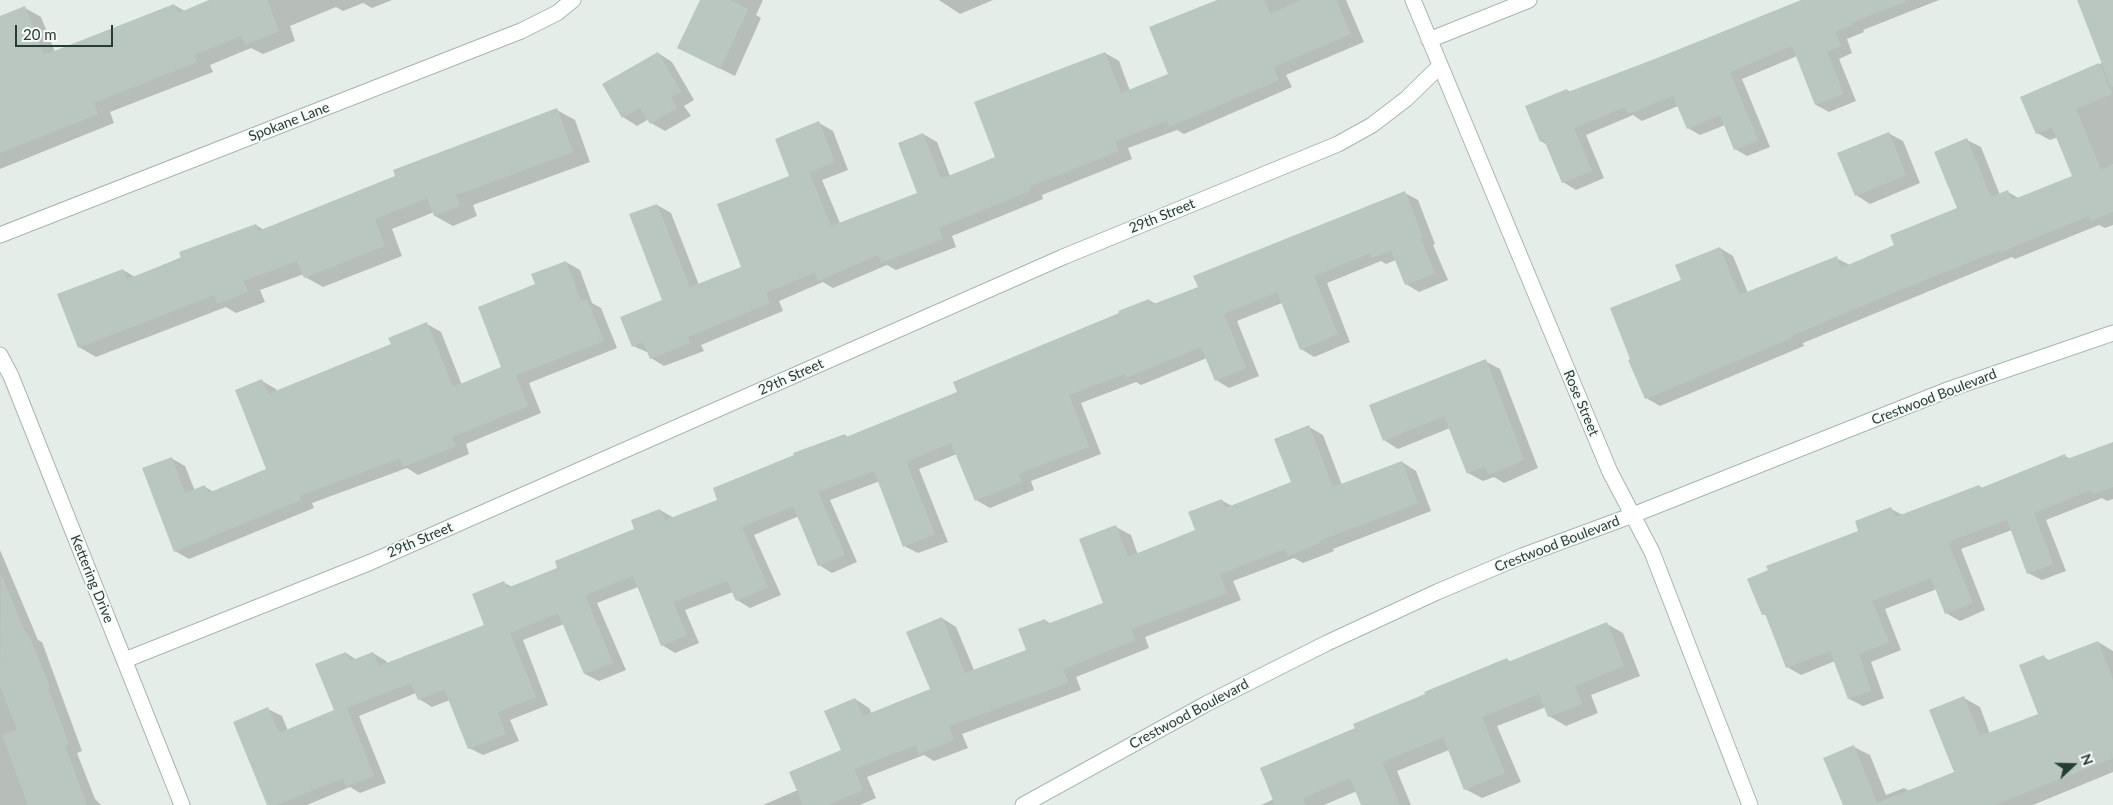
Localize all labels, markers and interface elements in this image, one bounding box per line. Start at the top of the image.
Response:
scale bar [18,15,115,47]
text: 20 m [23,25,57,43]
street label: Spokane Lane [246,99,332,145]
street label: 29th Street [1127,195,1197,237]
street label: 29th Street [756,355,826,399]
street label: Crestwood Boulevard [1869,365,1999,429]
street label: Rose Street [1560,367,1602,439]
street label: Crestwood Boulevard [1492,512,1622,576]
street label: 29th Street [385,519,455,561]
street label: Kettering Drive [67,533,117,625]
street label: Crestwood Boulevard [1126,675,1252,753]
north arrow [2048,740,2098,790]
text: N [2078,751,2097,768]

